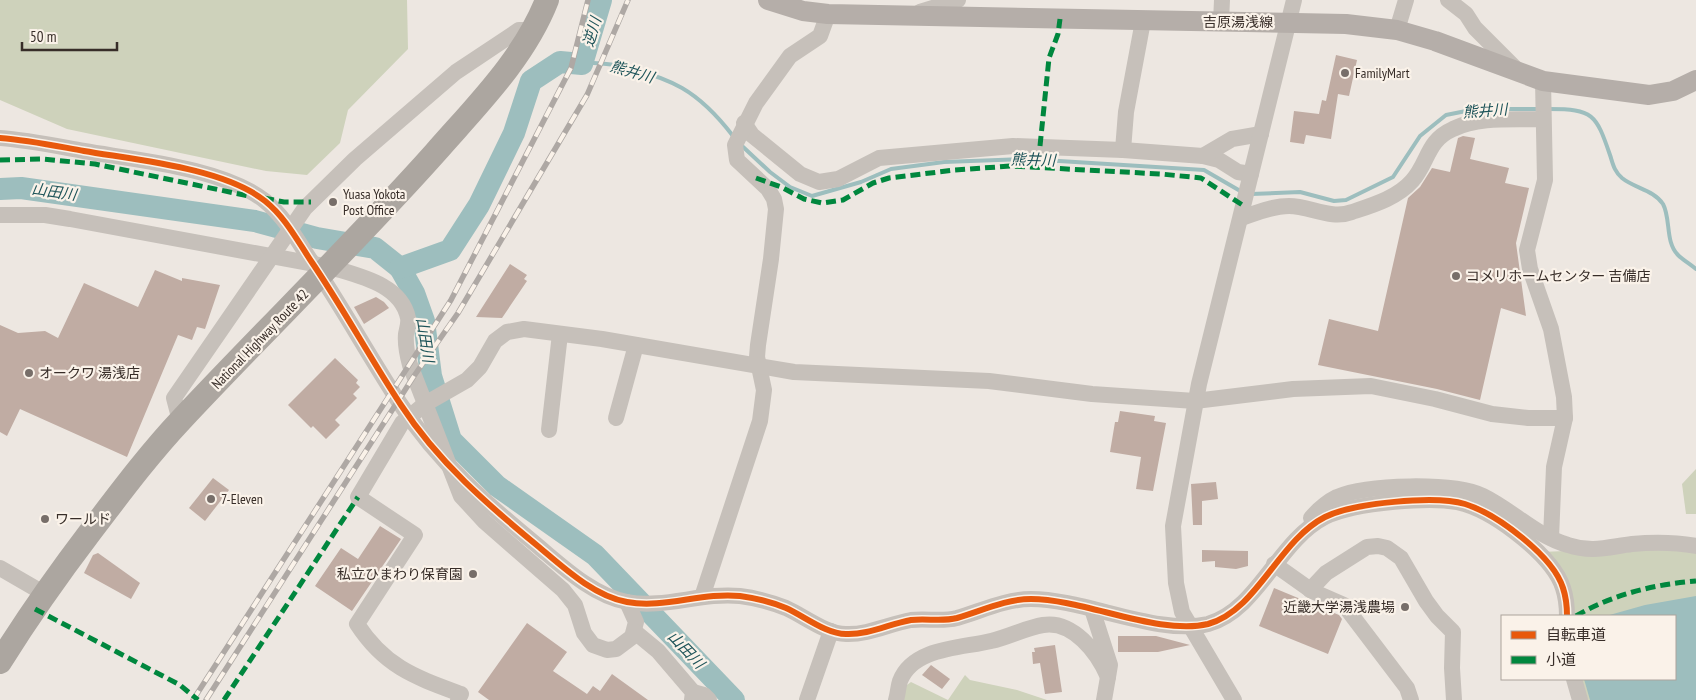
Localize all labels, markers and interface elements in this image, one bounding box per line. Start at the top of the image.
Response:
water label: 逆川 [578,13,606,49]
street label: 吉原湯浅線 [1203,13,1273,31]
scale bar [22,20,118,52]
text: 50 m [30,27,56,46]
water label: 熊井川 [608,56,658,87]
place label: FamilyMart [1355,64,1410,82]
marker: FamilyMart [1339,67,1351,79]
water label: 熊井川 [1462,99,1510,122]
water label: 熊井川 [1010,150,1058,169]
water label: 山田川 [30,179,80,204]
place label: Yuasa Yokota Post Office [343,185,405,219]
marker: Yuasa Yokota Post Office [327,196,339,208]
place label: コメリホームセンター 吉備店 [1466,267,1651,285]
marker: コメリホームセンター 吉備店 [1450,270,1462,282]
street label: National Highway Route 42 [208,285,312,393]
water label: 山田川 [413,316,439,366]
place label: オークワ 湯浅店 [39,364,140,382]
marker: オークワ 湯浅店 [23,367,35,379]
place label: 7-Eleven [221,490,263,508]
marker: 7-Eleven [205,493,217,505]
place label: ワールド [55,510,111,528]
marker: ワールド [39,513,51,525]
place label: 私立ひまわり保育園 [337,565,463,583]
marker: 私立ひまわり保育園 [467,568,479,580]
place label: 近畿大学湯浅農場 [1283,598,1395,616]
marker: 近畿大学湯浅農場 [1399,601,1411,613]
legend [1501,615,1676,680]
text: 自転車道 [1546,625,1606,644]
water label: 山田川 [664,627,710,674]
text: 小道 [1546,650,1576,669]

